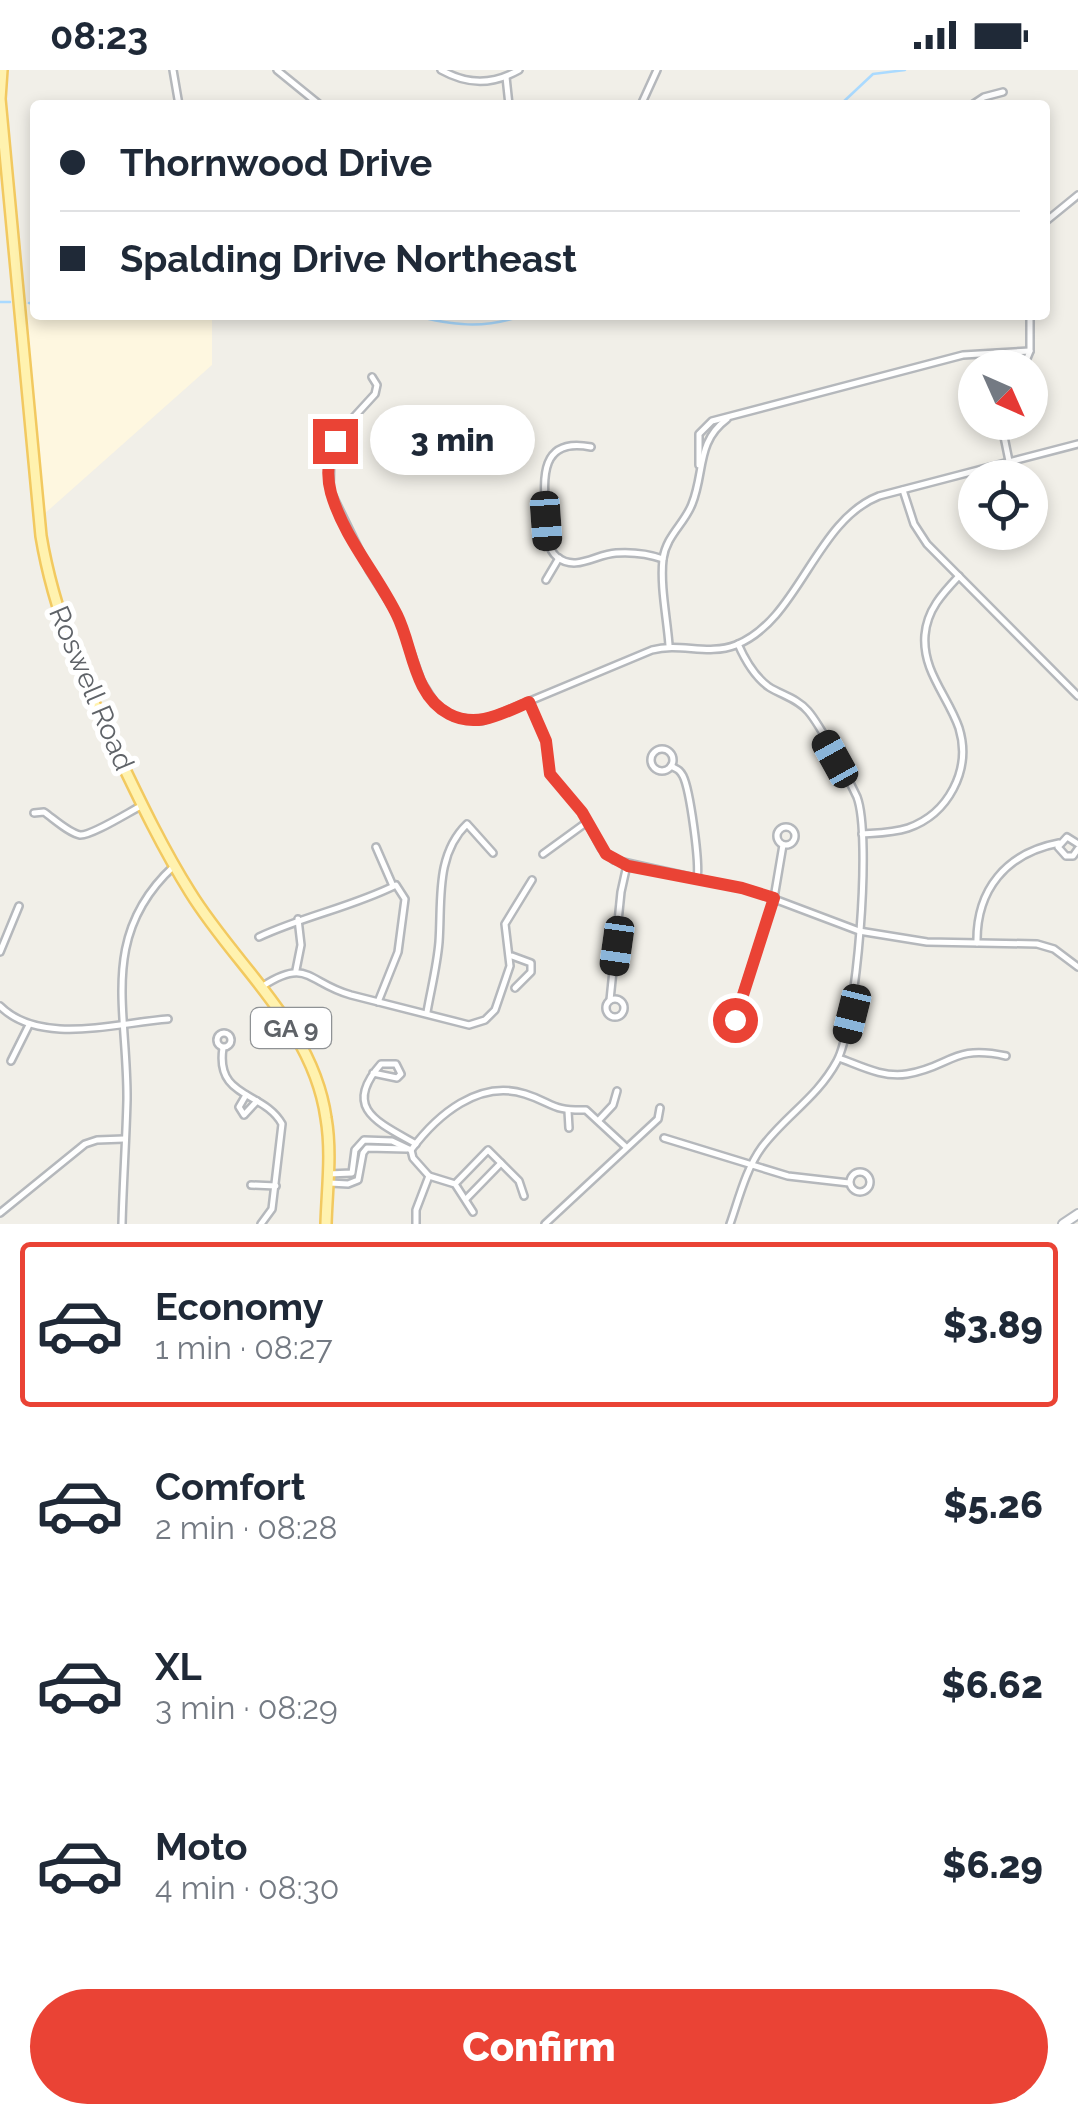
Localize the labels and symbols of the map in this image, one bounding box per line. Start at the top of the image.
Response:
north arrow [958,350,1048,440]
callout: 3 min [370,406,535,476]
route end [313,419,358,464]
car [529,490,563,552]
street label: Roswell Road [42,601,141,775]
car [807,725,863,793]
car [598,914,636,978]
car [830,981,874,1047]
route start [713,998,758,1043]
road number: GA 9 [251,1008,331,1048]

